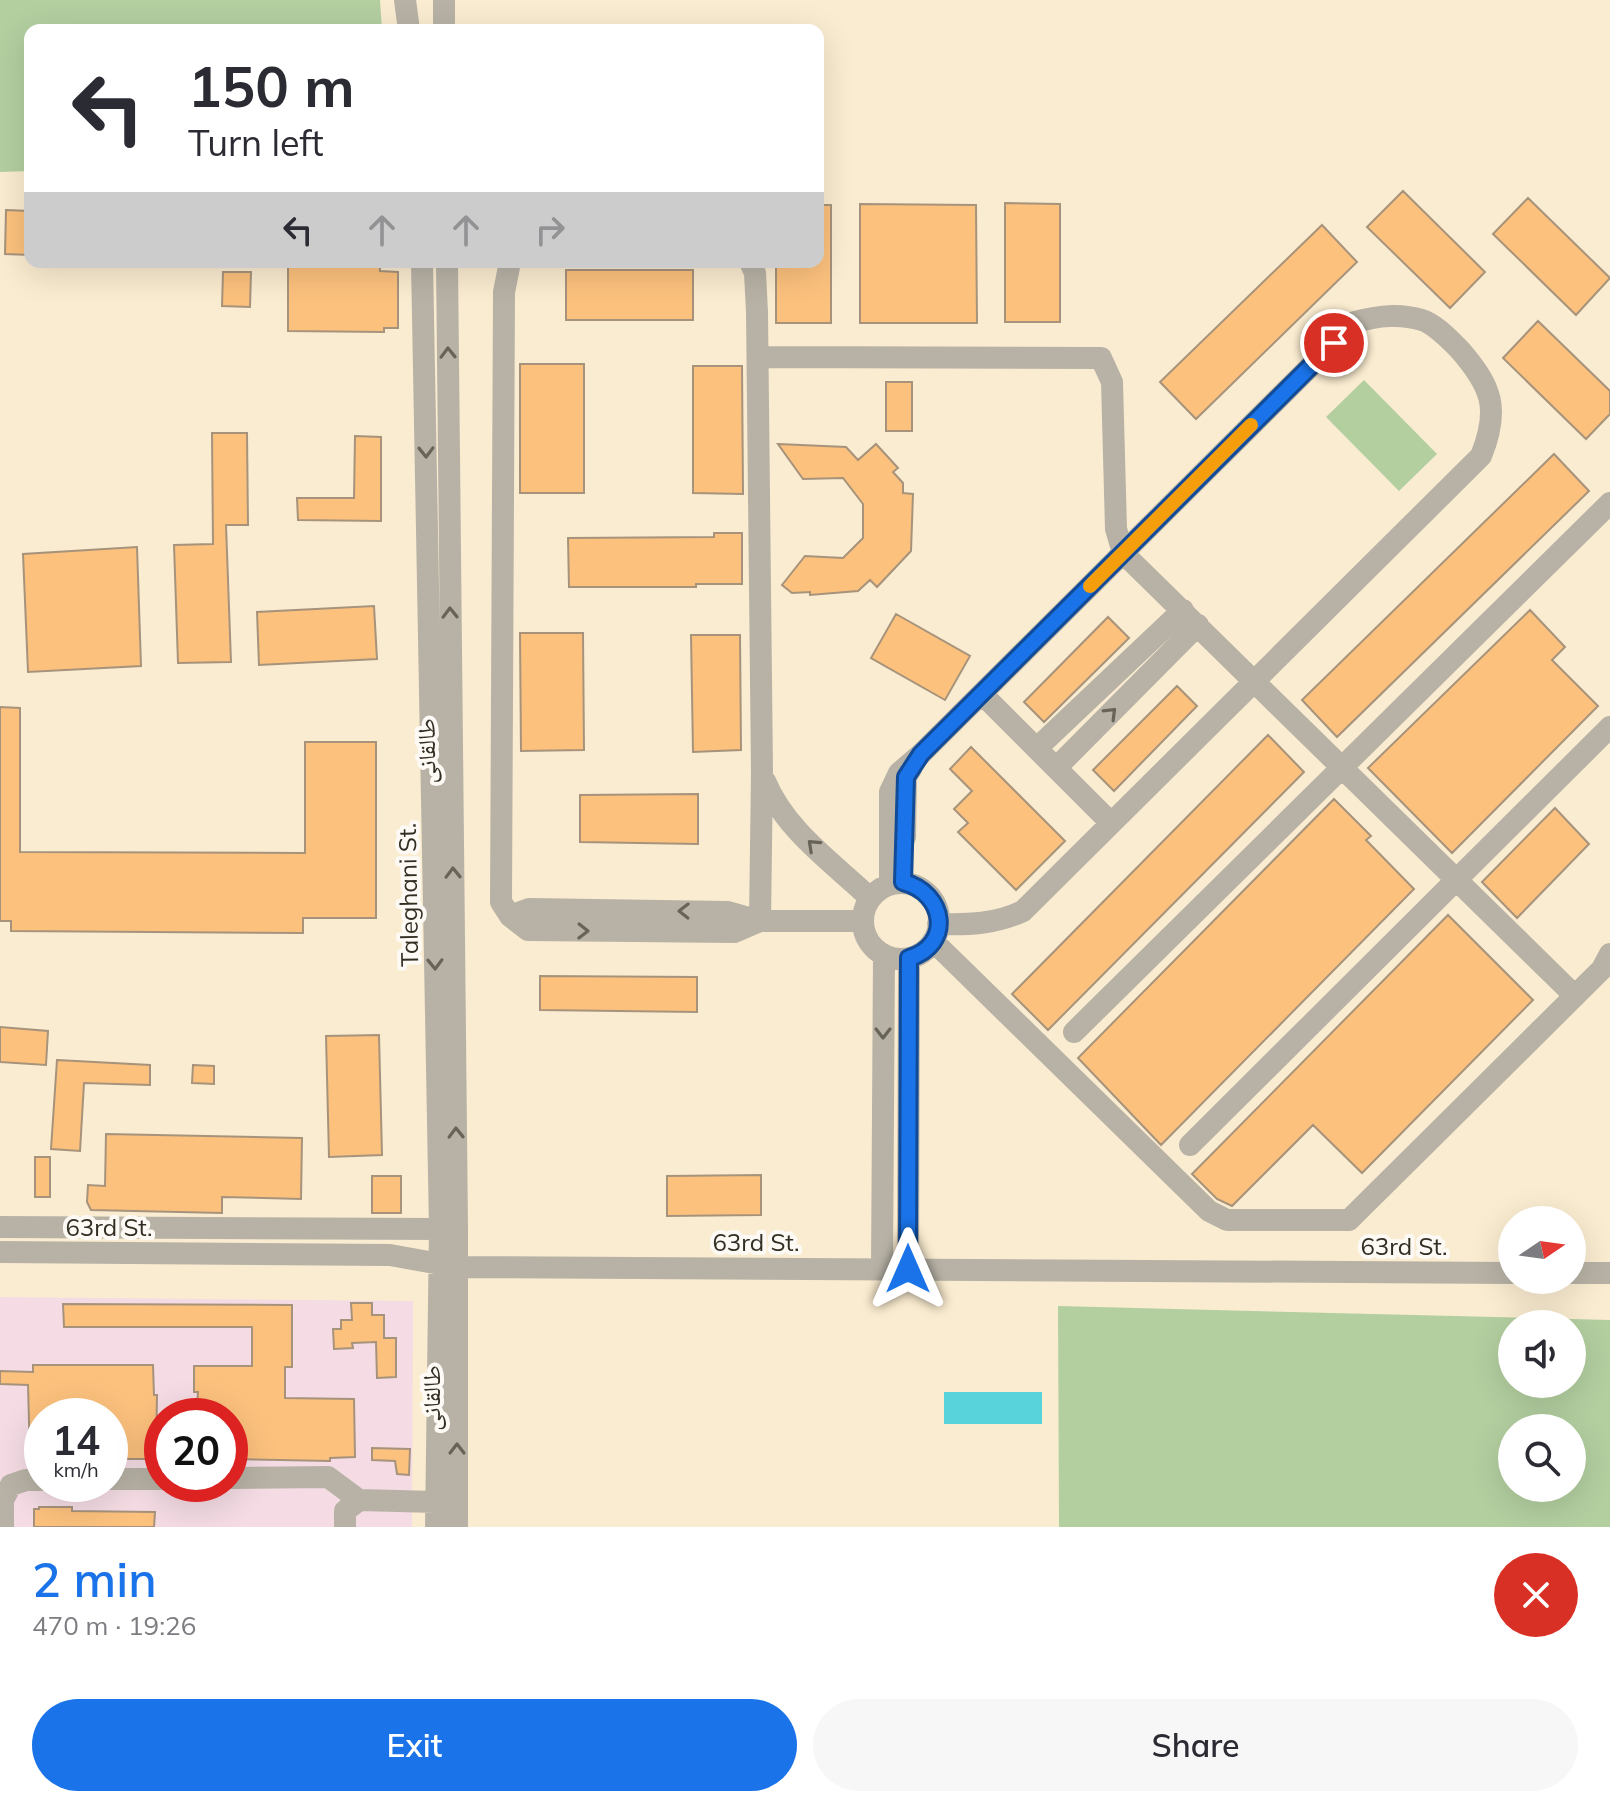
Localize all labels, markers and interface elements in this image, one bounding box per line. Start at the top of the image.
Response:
text: 150 m [188,51,355,121]
icon: left [56,56,160,160]
text: Turn left [188,120,324,165]
icon: left [276,208,320,252]
icon: ahead [360,208,404,252]
icon: ahead [444,208,488,252]
icon: right [528,208,572,252]
pin [1300,309,1368,377]
icon: arrive [1312,321,1356,365]
one-way arrow [439,346,457,359]
one-way arrow [417,446,434,459]
one-way arrow [442,606,459,619]
one-way arrow [1102,708,1116,722]
street label: طالقانی [410,718,442,784]
street label: Taleghani St. [392,823,424,967]
one-way arrow [807,840,822,854]
one-way arrow [444,866,462,879]
one-way arrow [677,903,690,920]
one-way arrow [577,922,590,940]
one-way arrow [427,958,444,971]
one-way arrow [874,1027,892,1040]
one-way arrow [447,1126,465,1139]
north arrow [1498,1206,1586,1294]
map controls [1498,1206,1586,1502]
street label: 63rd St. [65,1212,153,1242]
street label: 63rd St. [712,1227,800,1257]
position arrow [866,1227,950,1311]
street label: 63rd St. [1360,1231,1448,1261]
button: sound [1498,1310,1586,1398]
street label: طالقانی [416,1365,446,1431]
speed limit sign: 20 [144,1398,248,1502]
button: search [1498,1414,1586,1502]
text: 14 [52,1415,100,1465]
one-way arrow [448,1442,466,1455]
text: km/h [53,1457,99,1482]
text: 2 min [32,1549,157,1609]
button: close [1494,1553,1578,1637]
text: 470 m · 19:26 [32,1609,196,1642]
button: Exit [32,1699,797,1791]
button: Share [813,1699,1578,1791]

